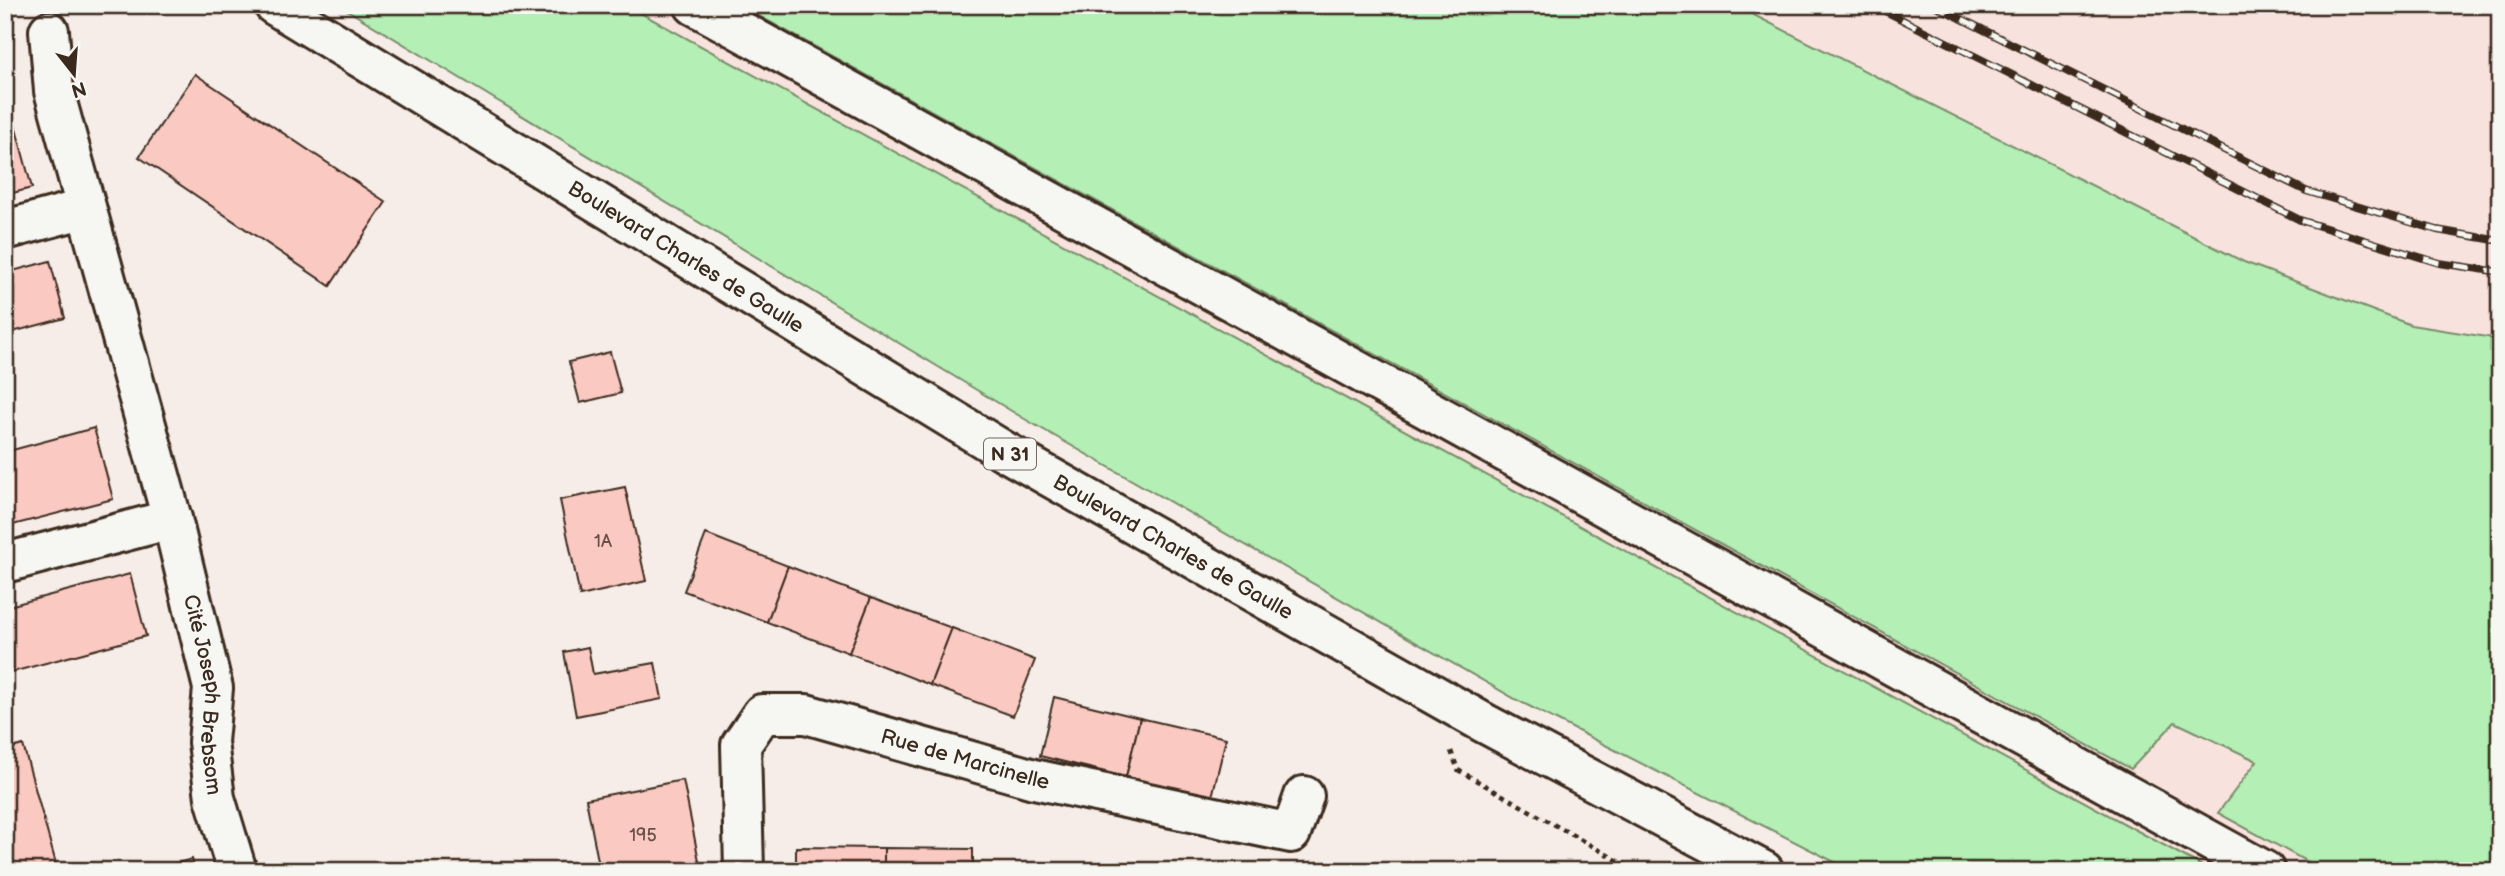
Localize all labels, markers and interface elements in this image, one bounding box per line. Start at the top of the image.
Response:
north arrow [38,38,108,108]
text: N [68,76,89,102]
street label: Boulevard Charles de Gaulle [563,176,808,339]
road number: N 31 [984,438,1036,470]
street label: Boulevard Charles de Gaulle [1049,469,1297,625]
house number: 1A [594,531,612,552]
street label: Cité Joseph Brebsom [178,592,227,797]
street label: Rue de Marcinelle [878,724,1052,795]
house number: 195 [629,825,657,846]

